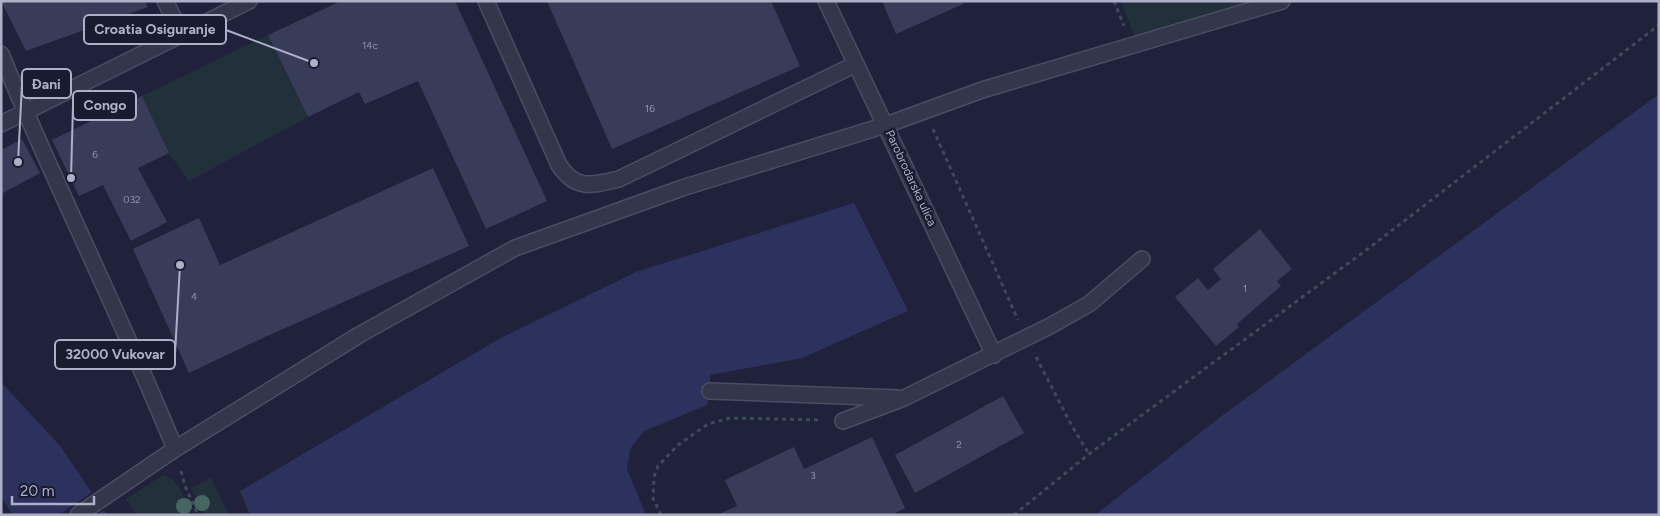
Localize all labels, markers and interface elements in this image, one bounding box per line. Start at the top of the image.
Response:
callout: Croatia Osiguranje [84,15,226,44]
text: Croatia Osiguranje [94,21,216,38]
house number: 14c [362,39,378,52]
callout: Đani [22,69,71,98]
text: Đani [31,76,61,93]
callout: Congo [73,91,136,120]
text: Congo [84,97,126,114]
house number: 16 [645,102,655,115]
street label: Parobrodarska ulica [883,128,939,228]
house number: 6 [92,148,98,161]
house number: 032 [123,193,141,206]
house number: 1 [1243,282,1247,295]
house number: 4 [191,290,197,303]
callout: 32000 Vukovar [55,340,175,369]
text: 32000 Vukovar [65,346,165,363]
house number: 2 [956,438,962,451]
house number: 3 [810,469,816,482]
scale bar [12,474,95,506]
text: 20 m [20,482,54,500]

